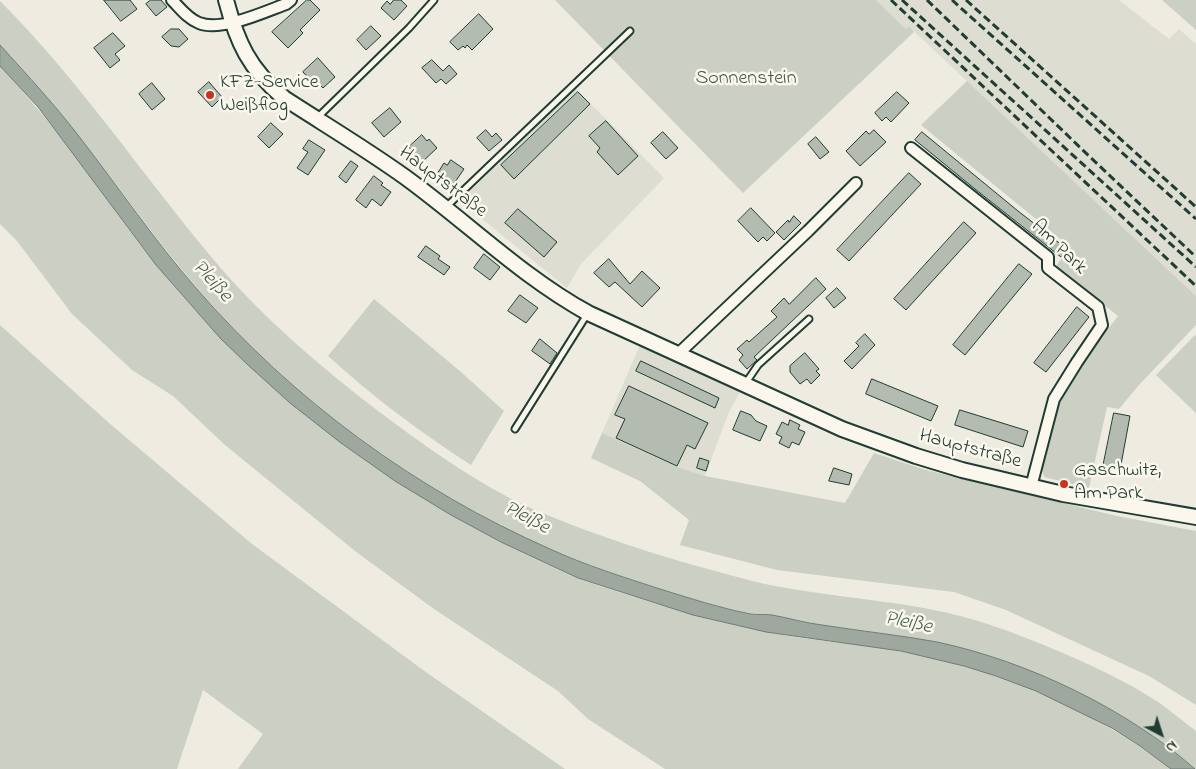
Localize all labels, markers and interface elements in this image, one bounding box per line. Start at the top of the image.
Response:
park label: Sonnenstein [695,68,797,92]
place label: KFZ-Service Weißflog [220,72,319,119]
marker: KFZ-Service Weißflog [204,89,216,101]
street label: Hauptstraße [393,142,491,224]
street label: Am Park [1025,215,1091,281]
water label: Pleiße [186,256,236,308]
street label: Hauptstraße [916,425,1024,475]
place label: Gaschwitz, Am Park [1074,460,1161,507]
marker: Gaschwitz, Am Park [1058,478,1070,490]
water label: Pleiße [499,497,553,541]
water label: Pleiße [882,607,934,641]
north arrow [1136,709,1186,759]
text: N [1161,735,1181,757]

